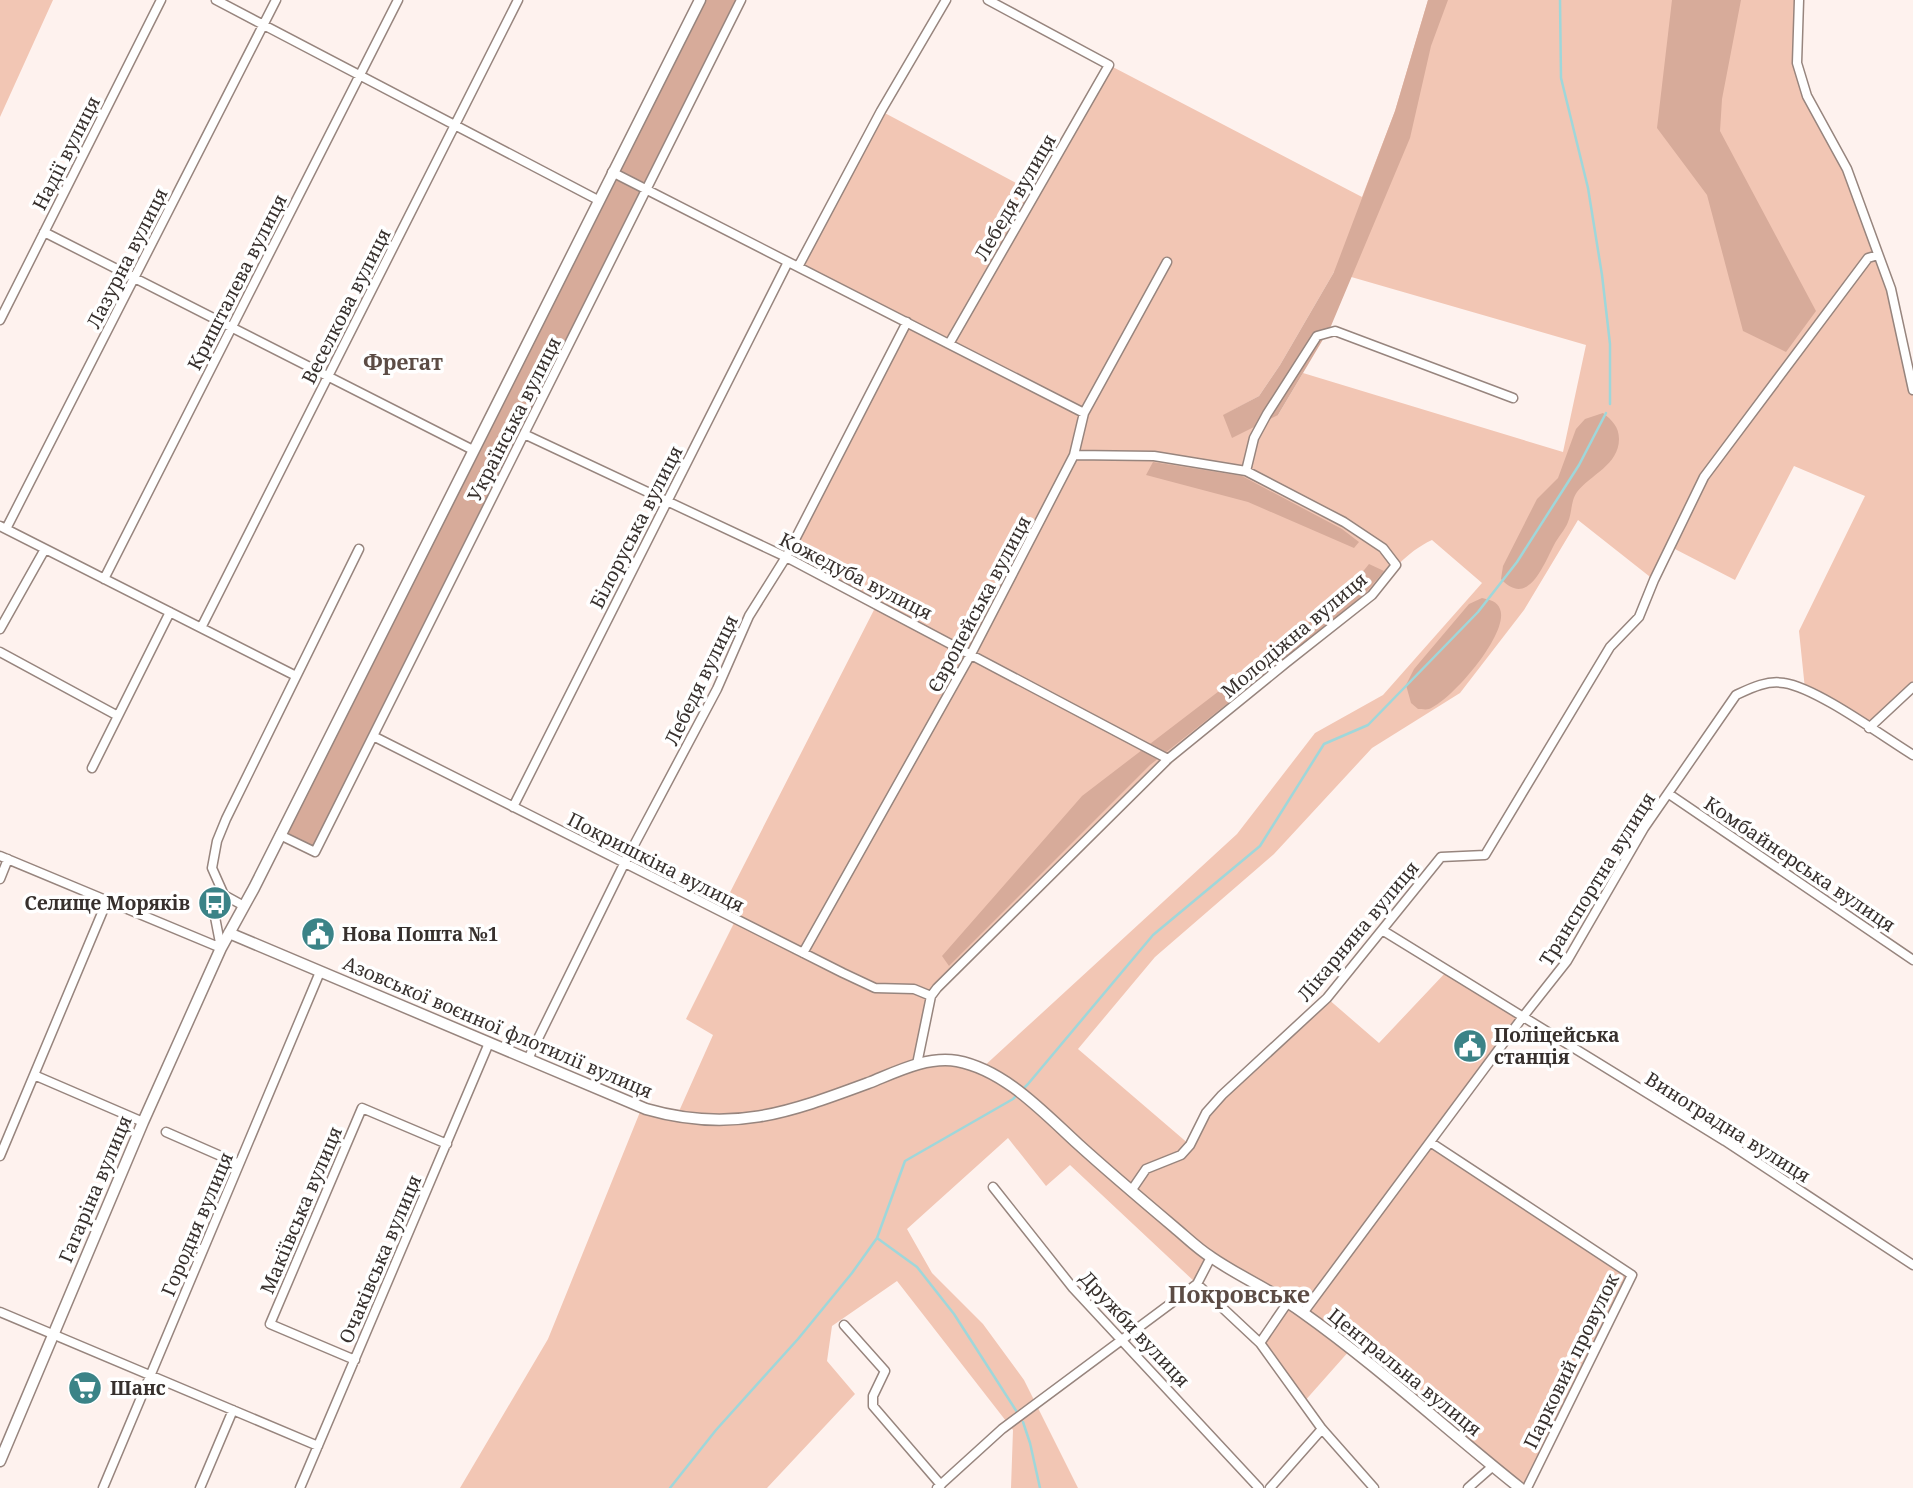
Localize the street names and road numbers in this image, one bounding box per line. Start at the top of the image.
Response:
street label: Надії вулиця [26,91,106,215]
street label: Лебедя вулиця [968,129,1062,265]
street label: Лазурна вулиця [80,183,174,333]
street label: Кришталева вулиця [181,189,293,374]
street label: Веселкова вулиця [295,224,397,388]
street label: Українська вулиця [461,332,567,506]
street label: Білоруська вулиця [584,441,688,613]
street label: Європейська вулиця [921,511,1037,697]
street label: Кожедуба вулиця [775,526,937,626]
street label: Молодіжна вулиця [1216,566,1373,704]
street label: Лебедя вулиця [658,610,744,750]
street label: Транспортна вулиця [1533,787,1661,971]
street label: Комбайнерська вулиця [1699,790,1901,938]
street label: Покришкіна вулиця [563,806,749,918]
street label: Лікарняна вулиця [1292,855,1425,1007]
street label: Азовської воєнної флотилії вулиця [339,950,657,1104]
street label: Виноградна вулиця [1640,1066,1816,1189]
street label: Гагаріна вулиця [52,1111,138,1267]
street label: Макіївська вулиця [254,1122,348,1298]
street label: Городня вулиця [155,1148,239,1300]
street label: Очаківська вулиця [333,1170,427,1347]
street label: Дружби вулиця [1074,1265,1196,1393]
street label: Парковий провулок [1517,1268,1625,1453]
street label: Центральна вулиця [1323,1302,1487,1442]

